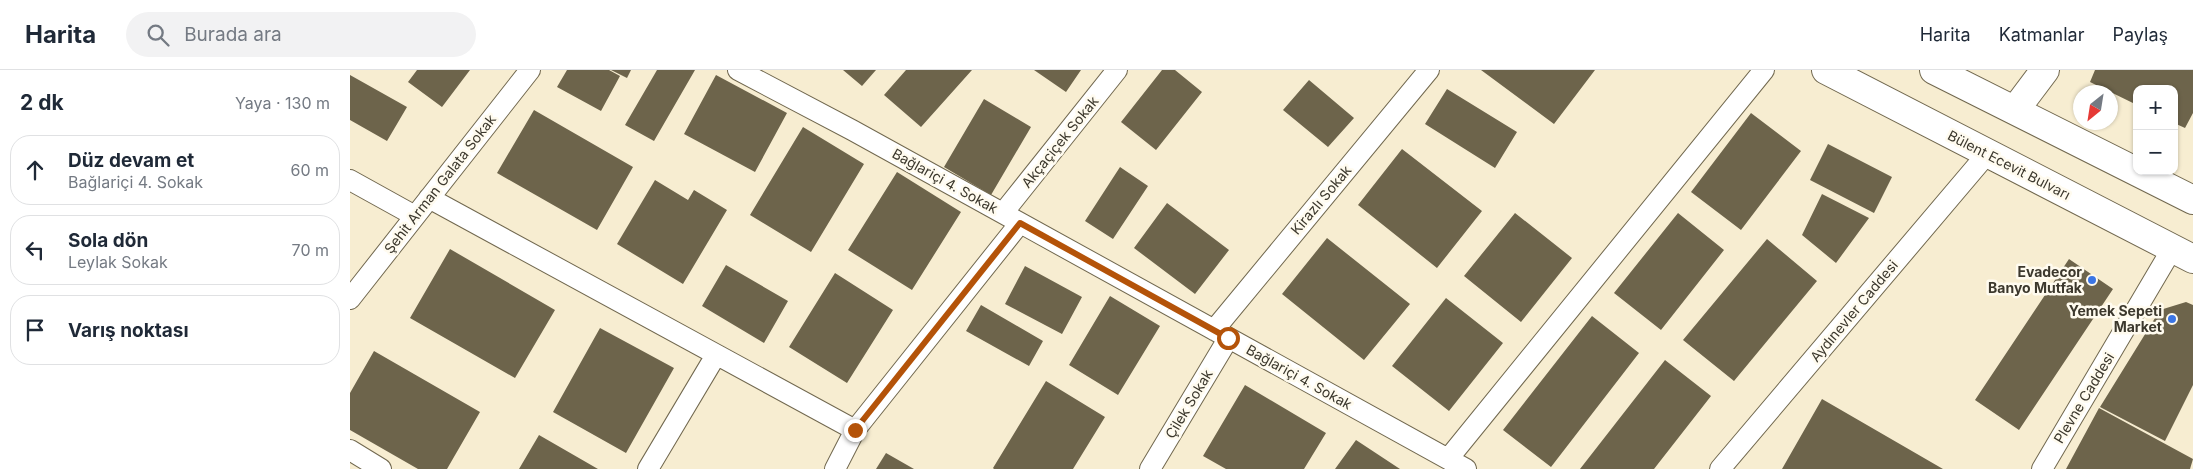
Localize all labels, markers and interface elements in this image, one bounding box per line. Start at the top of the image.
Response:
search box [126,12,476,57]
text: Harita [25,20,96,49]
icon: search [144,21,172,49]
text: Burada ara [184,23,282,46]
text: Harita [1920,24,1971,45]
text: Katmanlar [1999,24,2084,45]
text: Paylaş [2112,24,2168,45]
north arrow [2073,85,2118,130]
map controls [2133,85,2178,175]
button: + [2133,85,2178,130]
text: 2 dk [20,90,64,115]
street label: Akçaçiçek Sokak [1018,92,1102,191]
text: Yaya · 130 m [235,93,330,113]
street label: Şehit Arman Galata Sokak [380,111,499,256]
street label: Bülent Ecevit Bulvarı [1945,126,2073,203]
button: − [2133,130,2178,175]
street label: Bağlariçi 4. Sokak [889,144,1001,217]
text: Düz devam et [68,149,194,172]
icon: ahead [21,156,49,184]
text: 60 m [290,160,329,180]
street label: Kirazlı Sokak [1287,161,1355,238]
text: Bağlariçi 4. Sokak [68,172,203,192]
text: Sola dön [68,229,148,252]
icon: left [21,236,49,264]
text: 70 m [292,240,329,260]
text: Leylak Sokak [68,252,168,272]
street label: Aydınevler Caddesi [1806,256,1901,365]
place label: Evadecor Banyo Mutfak [1988,263,2083,296]
marker: Evadecor Banyo Mutfak [2086,274,2098,286]
place label: Yemek Sepeti Market [2069,302,2162,335]
marker: Yemek Sepeti Market [2166,313,2178,325]
icon: arrive [21,316,49,344]
text: Varış noktası [68,319,189,342]
route start [1217,327,1240,350]
street label: Bağlariçi 4. Sokak [1243,340,1355,413]
street label: Plevne Caddesi [2050,349,2117,446]
street label: Çilek Sokak [1161,366,1216,441]
route end [844,419,867,442]

